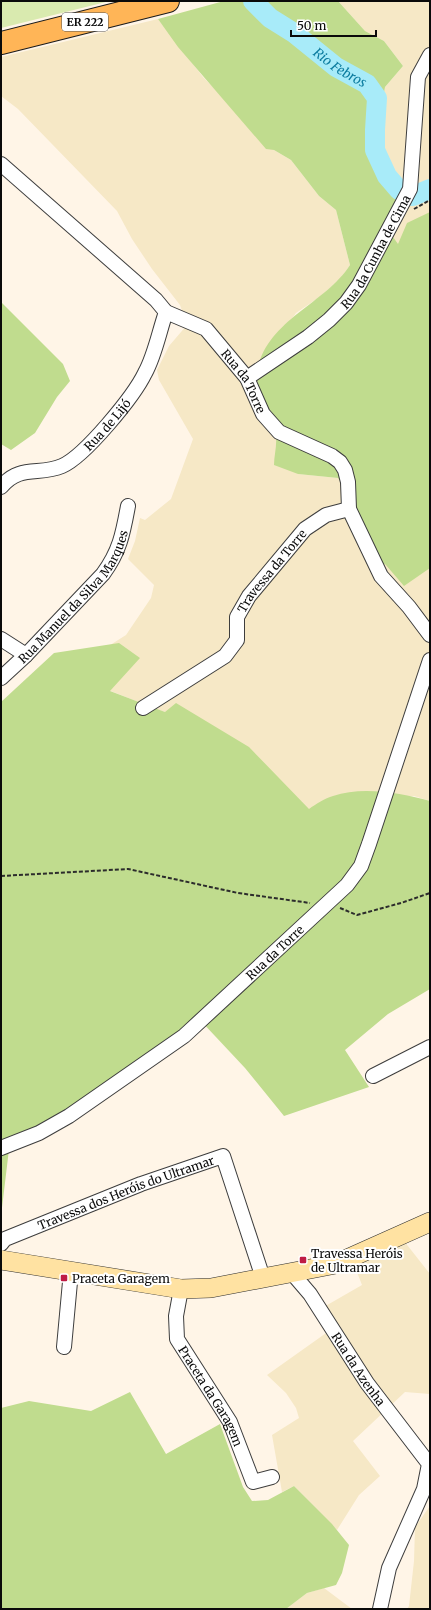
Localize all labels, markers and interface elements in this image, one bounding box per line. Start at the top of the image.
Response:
scale bar [291,12,376,38]
road number: ER 222 [62,13,108,31]
text: 50 m [297,18,326,33]
water label: Rio Febros [310,44,370,91]
street label: Rua da Cunha de Cima [337,191,413,312]
street label: Rua da Torre [218,346,269,415]
street label: Rua de Lijó [80,396,133,453]
street label: Travessa da Torre [234,526,309,615]
street label: Rua Manuel da Silva Marques [15,528,130,666]
street label: Rua da Torre [243,922,307,982]
street label: Travessa dos Heróis do Ultramar [35,1152,217,1233]
place label: Travessa Heróis de Ultramar [311,1246,403,1275]
marker: Travessa Heróis de Ultramar [298,1255,308,1265]
place label: Praceta Garagem [72,1271,170,1286]
marker: Praceta Garagem [59,1273,69,1283]
street label: Rua da Azenha [329,1329,389,1409]
street label: Praceta da Garagem [176,1343,246,1448]

